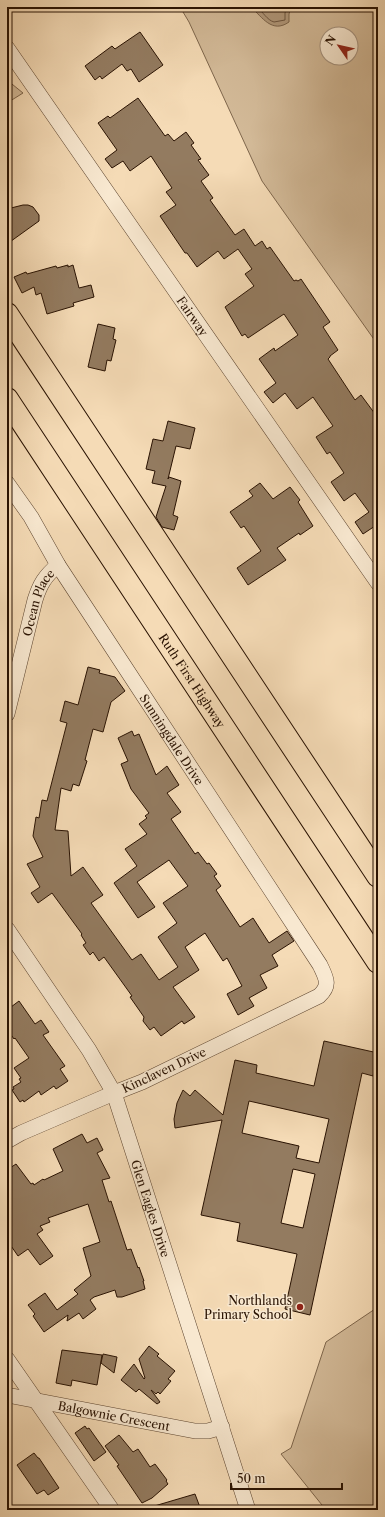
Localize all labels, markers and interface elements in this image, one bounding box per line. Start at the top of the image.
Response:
north arrow [319,26,359,66]
text: N [322,32,339,48]
street label: Fairway [174,293,212,339]
street label: Ocean Place [19,565,57,638]
street label: Ruth First Highway [156,630,229,731]
street label: Sunningdale Drive [137,691,207,788]
street label: Kinclaven Drive [120,1044,209,1096]
street label: Glen Eagles Drive [128,1158,174,1259]
place label: Northlands Primary School [204,1293,292,1322]
marker: Northlands Primary School [295,1302,305,1312]
street label: Balgownie Crescent [57,1397,172,1434]
scale bar [231,1465,342,1491]
text: 50 m [237,1471,266,1486]

